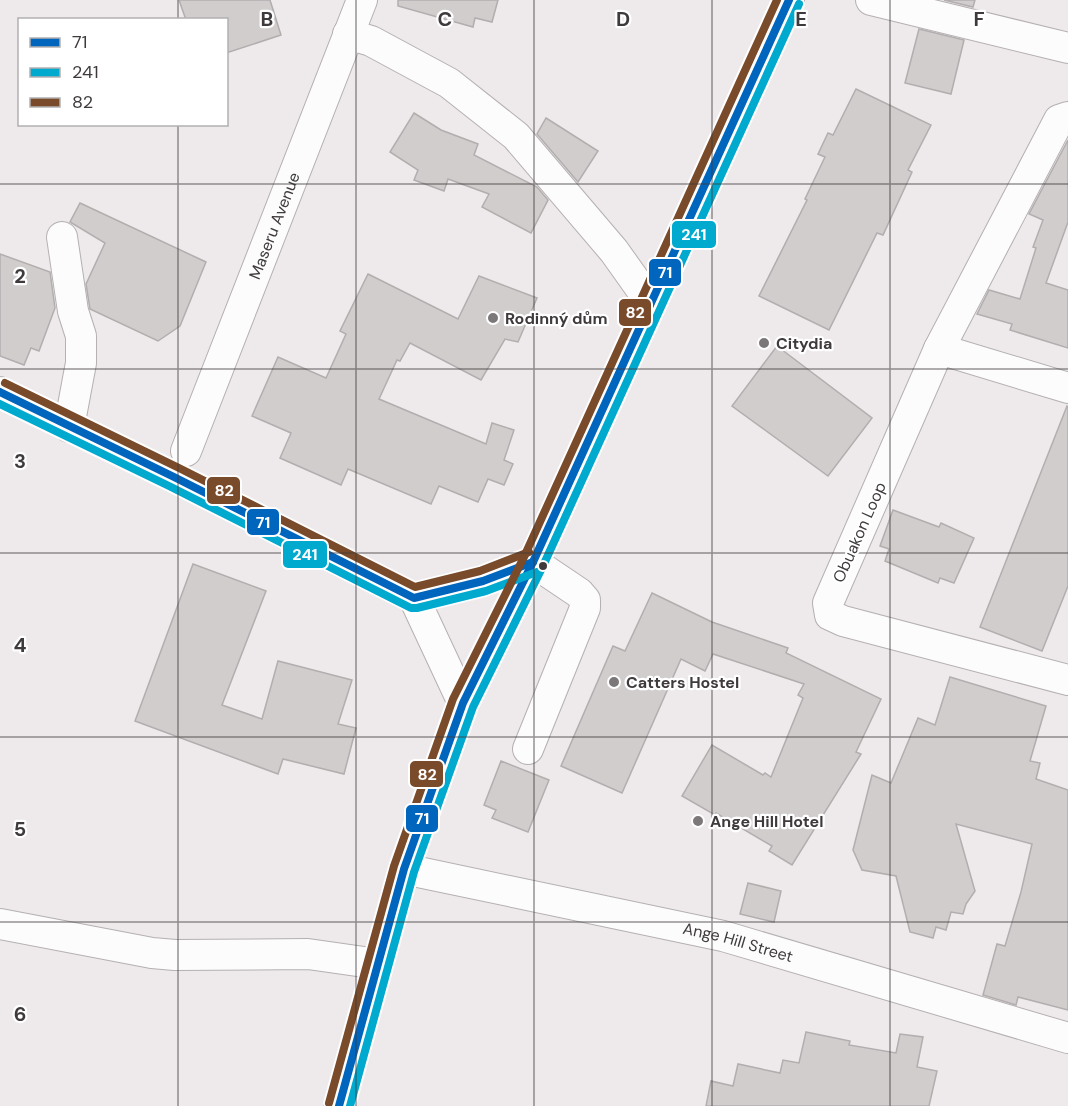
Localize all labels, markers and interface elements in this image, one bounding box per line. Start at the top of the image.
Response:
text: B [261,6,273,32]
text: C [438,6,452,32]
text: D [616,6,630,32]
text: E [795,6,807,32]
text: F [973,6,985,32]
legend [18,18,228,126]
text: 71 [72,30,87,54]
text: 241 [72,60,99,84]
text: 82 [72,90,93,114]
street label: Maseru Avenue [244,169,305,282]
line badge: 241 [671,220,717,249]
text: 241 [681,224,707,245]
line badge: 71 [648,258,682,287]
text: 71 [658,262,672,283]
text: 2 [14,263,26,289]
line badge: 82 [618,298,652,327]
text: 82 [625,302,645,323]
place label: Rodinný dům [505,308,608,329]
marker: Rodinný dům [486,311,500,325]
place label: Citydia [776,333,832,354]
marker: Citydia [757,336,771,350]
text: 3 [14,448,26,474]
line badge: 82 [206,476,241,505]
street label: Obuakon Loop [828,479,891,586]
text: 82 [214,480,234,501]
line badge: 71 [246,508,280,536]
text: 71 [256,512,270,533]
line badge: 241 [282,540,328,569]
text: 241 [292,544,318,565]
unlabelled marker [537,560,549,572]
text: 4 [14,632,27,658]
place label: Catters Hostel [626,672,739,693]
marker: Catters Hostel [607,675,621,689]
line badge: 82 [409,760,444,788]
text: 82 [417,764,437,785]
line badge: 71 [405,804,439,833]
text: 71 [415,808,429,829]
place label: Ange Hill Hotel [710,811,823,832]
marker: Ange Hill Hotel [691,814,705,828]
text: 5 [14,816,26,842]
street label: Ange Hill Street [681,918,796,967]
text: 6 [14,1001,26,1027]

